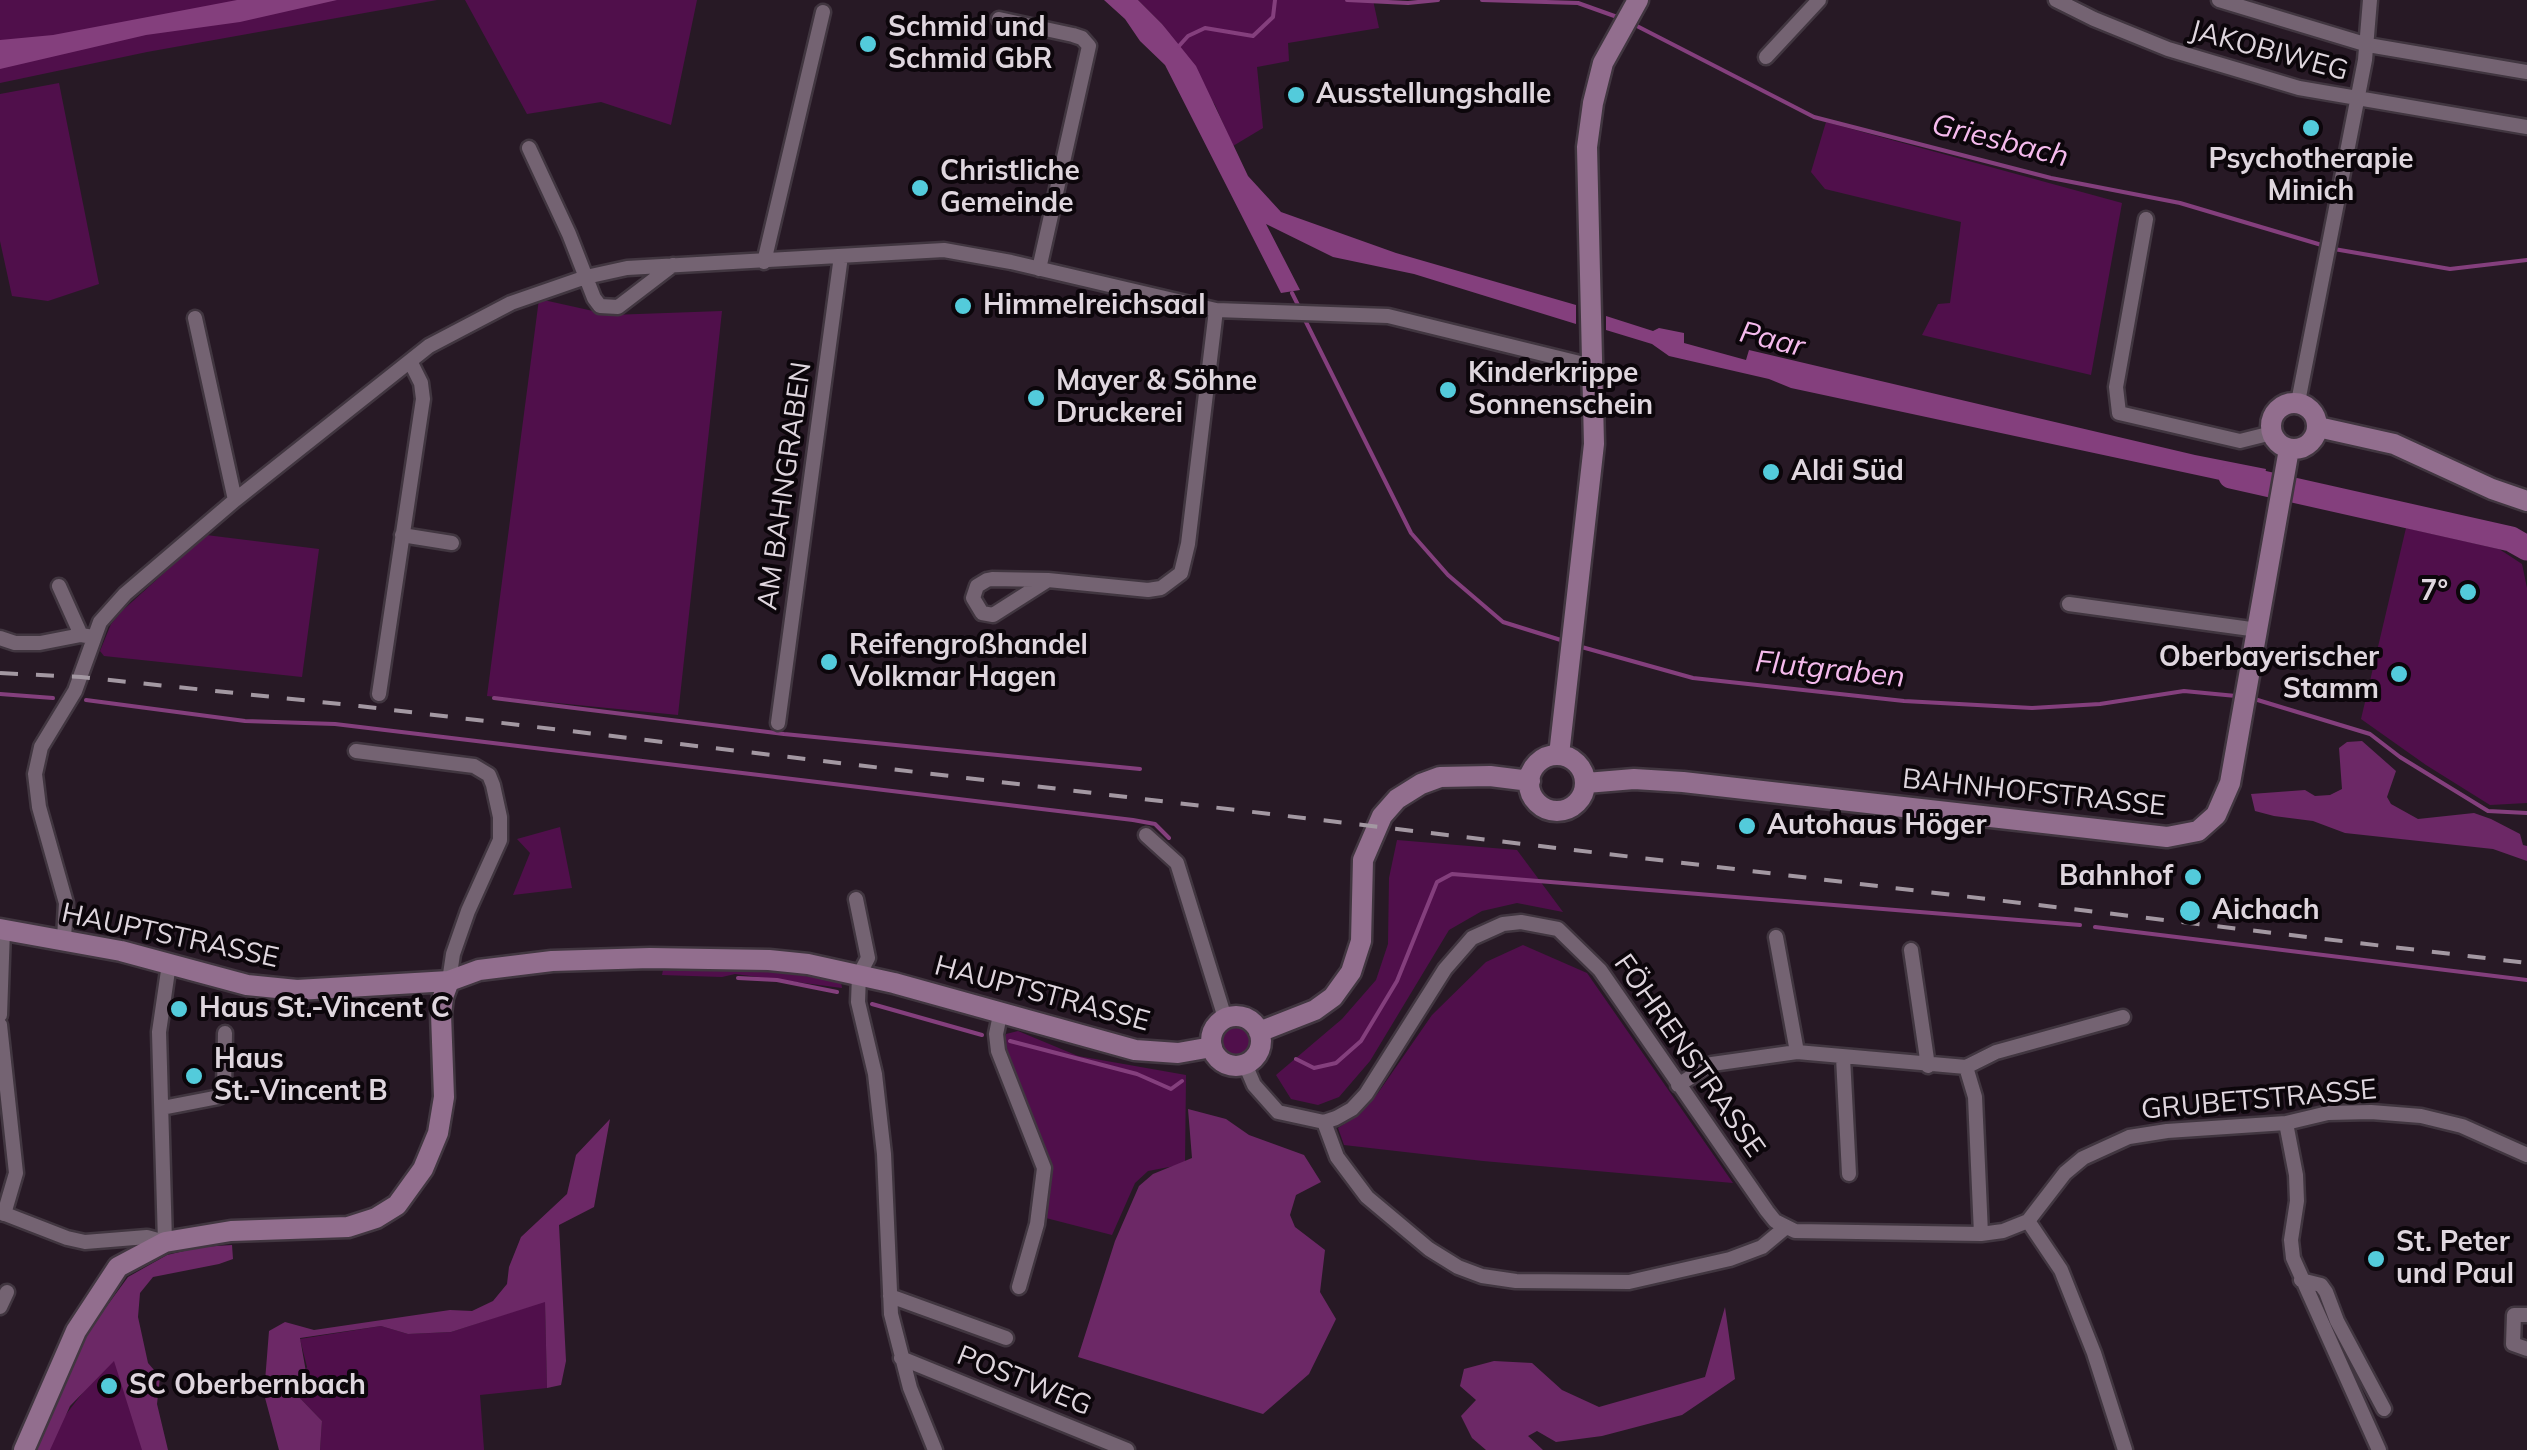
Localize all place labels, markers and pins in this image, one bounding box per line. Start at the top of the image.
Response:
place label: Schmid und Schmid GbR [888,11,1052,77]
marker: Schmid und Schmid GbR [857,33,879,55]
place label: Ausstellungshalle [1316,78,1551,112]
marker: Ausstellungshalle [1285,84,1307,106]
marker: Psychotherapie Minich [2300,117,2322,139]
place label: Psychotherapie Minich [2208,143,2414,209]
place label: Christliche Gemeinde [940,155,1080,221]
marker: Christliche Gemeinde [909,177,931,199]
place label: Himmelreichsaal [983,289,1205,323]
marker: Himmelreichsaal [952,295,974,317]
place label: Kinderkrippe Sonnenschein [1468,357,1653,423]
place label: Mayer & Söhne Druckerei [1056,365,1257,431]
marker: Kinderkrippe Sonnenschein [1437,379,1459,401]
marker: Mayer & Söhne Druckerei [1025,387,1047,409]
place label: Aldi Süd [1791,455,1904,489]
marker: Aldi Süd [1760,461,1782,483]
place label: 7° [2421,575,2448,609]
marker: 7° [2457,581,2479,603]
place label: Reifengroßhandel Volkmar Hagen [849,629,1088,695]
place label: Oberbayerischer Stamm [2159,641,2379,707]
marker: Reifengroßhandel Volkmar Hagen [818,651,840,673]
marker: Oberbayerischer Stamm [2388,663,2410,685]
place label: Autohaus Höger [1767,809,1986,843]
marker: Autohaus Höger [1736,815,1758,837]
place label: Bahnhof [2059,860,2173,894]
marker: Bahnhof [2182,866,2204,888]
place label: Aichach [2212,894,2320,928]
marker: Aichach [2177,898,2203,924]
place label: Haus St.-Vincent C [199,992,450,1026]
marker: Haus St.-Vincent C [168,998,190,1020]
place label: Haus St.-Vincent B [214,1043,388,1109]
marker: Haus St.-Vincent B [183,1065,205,1087]
place label: St. Peter und Paul [2396,1226,2514,1292]
marker: St. Peter und Paul [2365,1248,2387,1270]
place label: SC Oberbernbach [129,1369,366,1403]
marker: SC Oberbernbach [98,1375,120,1397]

